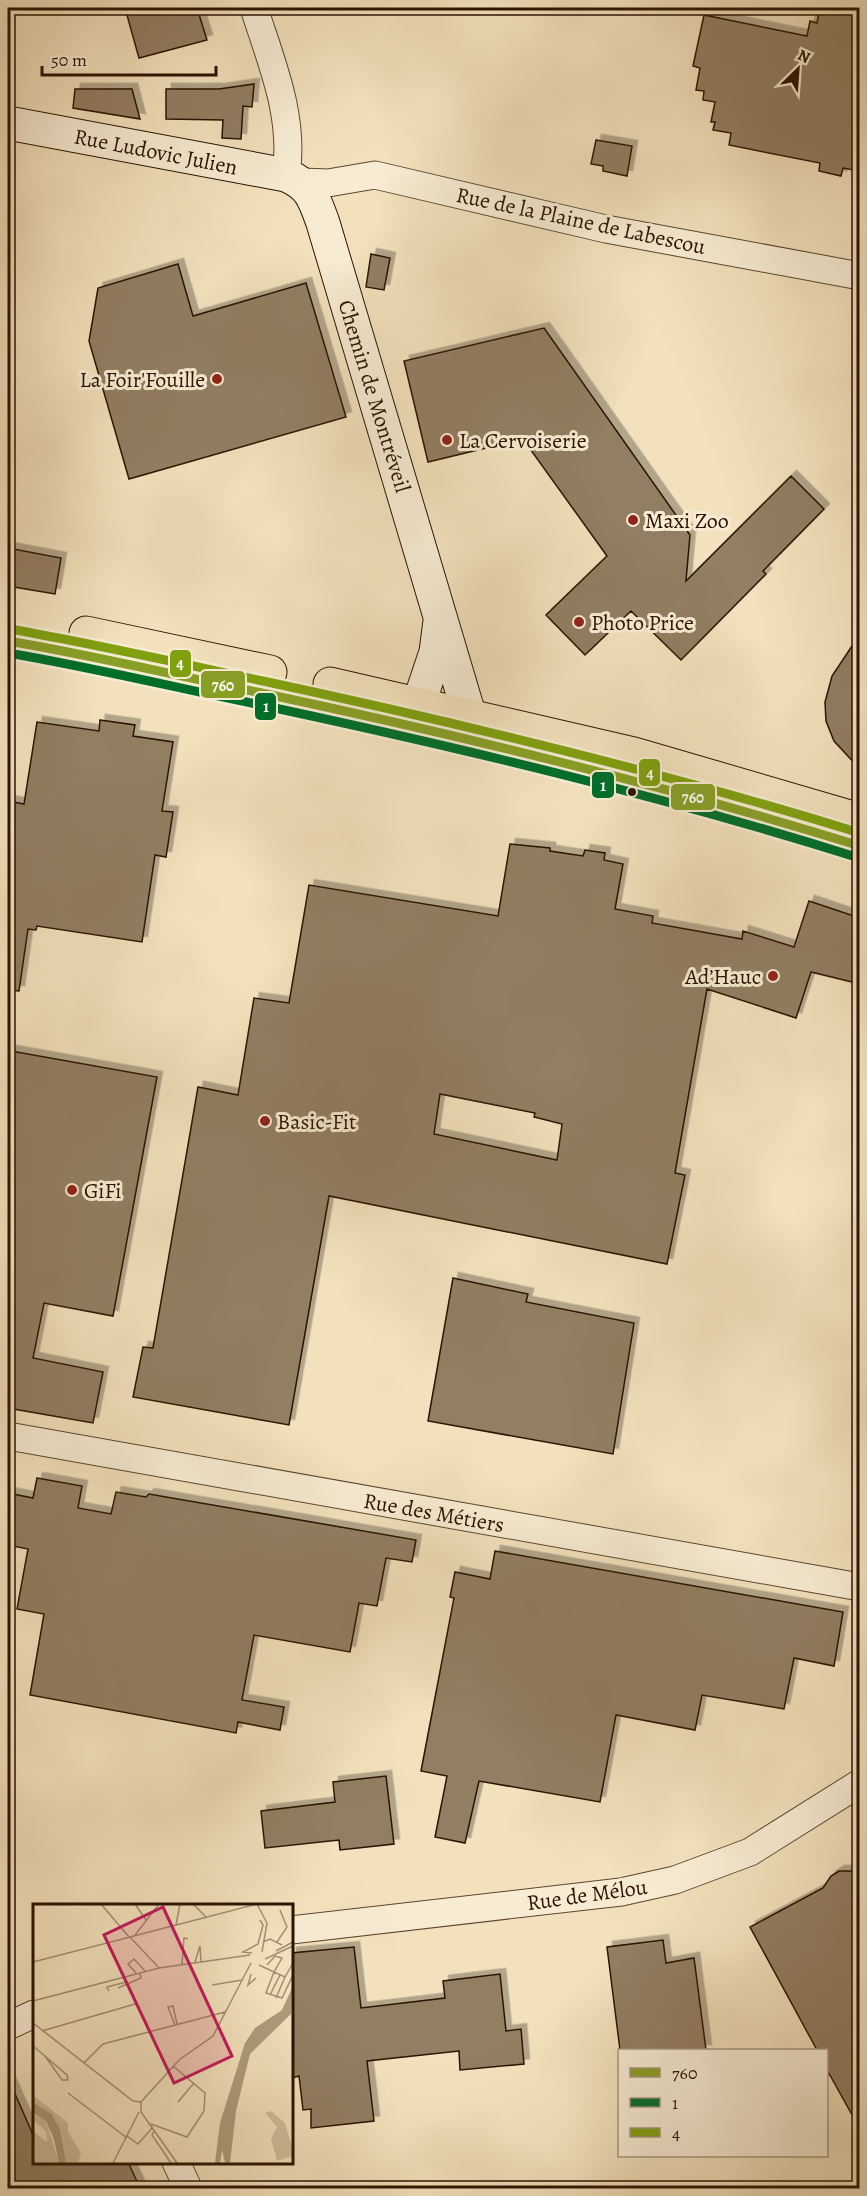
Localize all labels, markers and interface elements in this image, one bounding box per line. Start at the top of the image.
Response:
scale bar [42,39,216,77]
north arrow [768,39,828,99]
text: N [794,44,814,69]
text: 50 m [51,48,87,72]
street label: Rue Ludovic Julien [71,121,240,183]
street label: Rue de la Plaine de Labescou [453,180,708,262]
street label: Chemin de Montréveil [331,296,418,496]
place label: La Foir'Fouille [80,365,205,395]
marker: La Foir'Fouille [210,372,224,386]
place label: La Cervoiserie [459,426,587,456]
marker: La Cervoiserie [440,433,454,447]
place label: Maxi Zoo [645,506,729,536]
marker: Maxi Zoo [626,513,640,527]
place label: Photo Price [591,608,694,638]
marker: Photo Price [572,615,586,629]
line badge: 4 [169,649,192,678]
text: 4 [176,653,184,675]
line badge: 760 [200,670,246,699]
text: 760 [212,675,234,697]
line badge: 1 [254,692,277,721]
text: 1 [263,696,269,718]
line badge: 4 [638,758,661,787]
text: 4 [646,763,654,785]
line badge: 1 [591,771,615,799]
text: 1 [600,775,606,797]
line badge: 760 [670,783,716,811]
unlabelled marker [626,786,638,798]
text: 760 [682,787,704,809]
place label: Ad’Hauc [684,962,761,992]
marker: Ad’Hauc [766,969,780,983]
place label: Basic-Fit [277,1107,356,1137]
marker: Basic-Fit [258,1114,272,1128]
place label: GiFi [84,1176,121,1206]
marker: GiFi [65,1183,79,1197]
street label: Rue des Métiers [361,1486,507,1540]
street label: Rue de Mélou [525,1872,649,1918]
inset map [33,1904,292,2163]
legend [618,2049,828,2157]
text: 760 [672,2061,697,2085]
text: 1 [672,2091,678,2115]
text: 4 [672,2121,680,2145]

